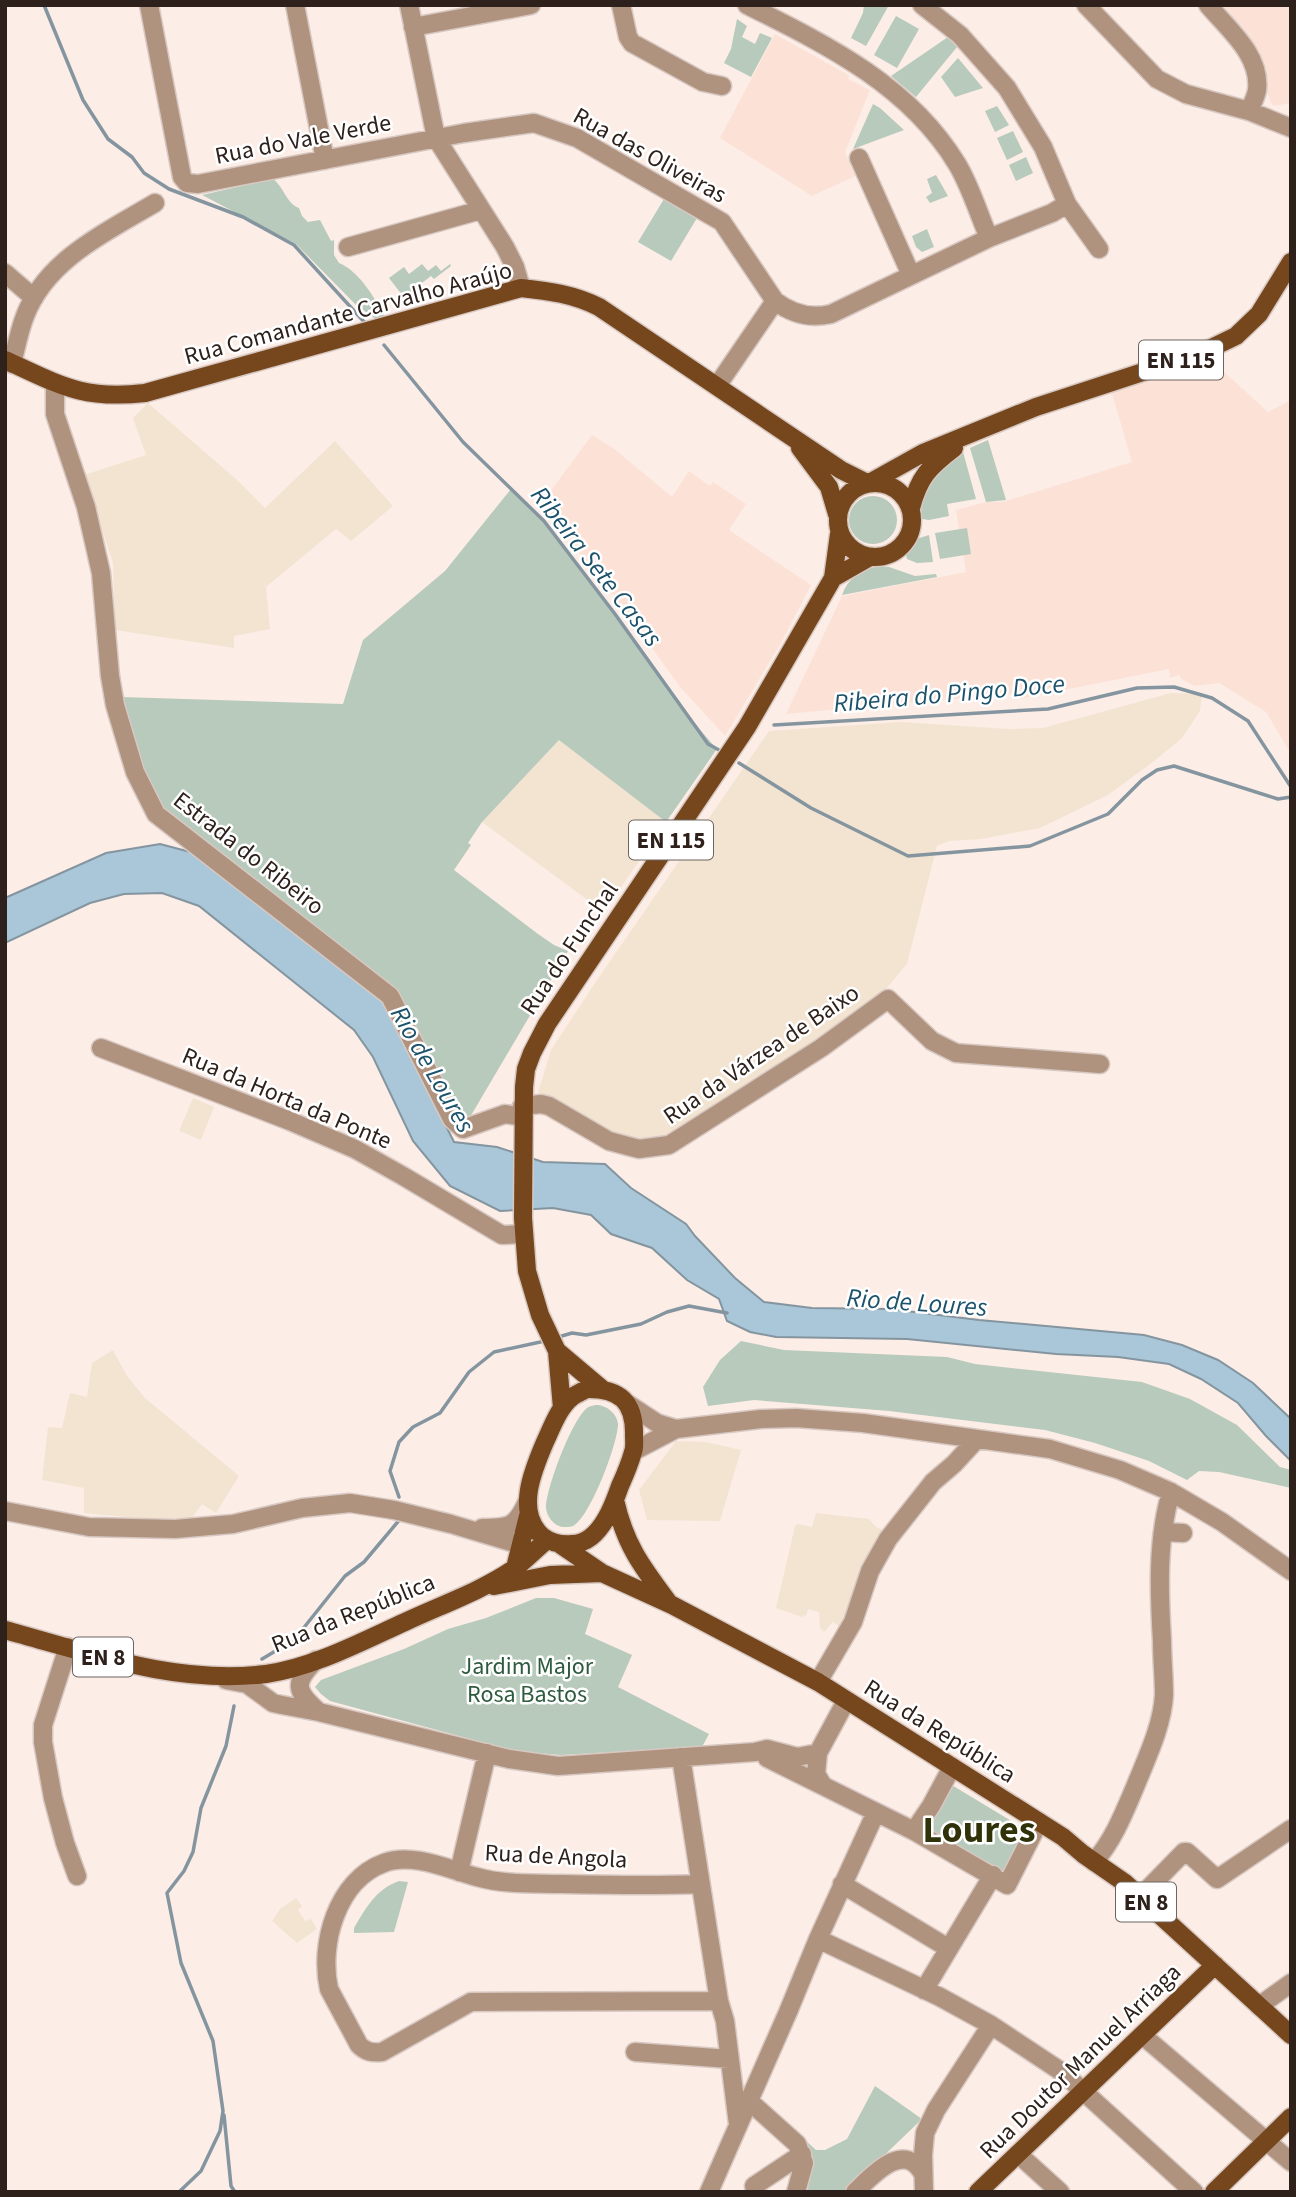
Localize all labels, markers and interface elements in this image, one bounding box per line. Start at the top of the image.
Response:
street label: Rua das Oliveiras [567,99,733,212]
street label: Rua do Vale Verde [212,105,394,174]
street label: Rua Comandante Carvalho Araújo [180,253,516,374]
road number: EN 115 [1139,340,1223,380]
water label: Ribeira Sete Casas [522,478,671,655]
water label: Ribeira do Pingo Doce [832,665,1066,722]
street label: Estrada do Ribeiro [166,783,332,924]
road number: EN 115 [629,820,713,860]
street label: Rua do Funchal [512,874,627,1022]
street label: Rua da Várzea de Baixo [656,976,866,1133]
water label: Rio de Loures [381,999,484,1140]
street label: Rua da Horta da Ponte [177,1039,397,1158]
water label: Rio de Loures [845,1279,989,1326]
street label: Rua da República [266,1565,440,1662]
road number: EN 8 [73,1638,133,1676]
park label: Jardim Major Rosa Bastos [461,1649,594,1712]
street label: Rua da República [857,1671,1023,1792]
district label: Loures [922,1803,1036,1857]
street label: Rua de Angola [484,1835,628,1878]
road number: EN 8 [1116,1882,1176,1922]
street label: Rua Doutor Manuel Arriaga [972,1956,1189,2167]

